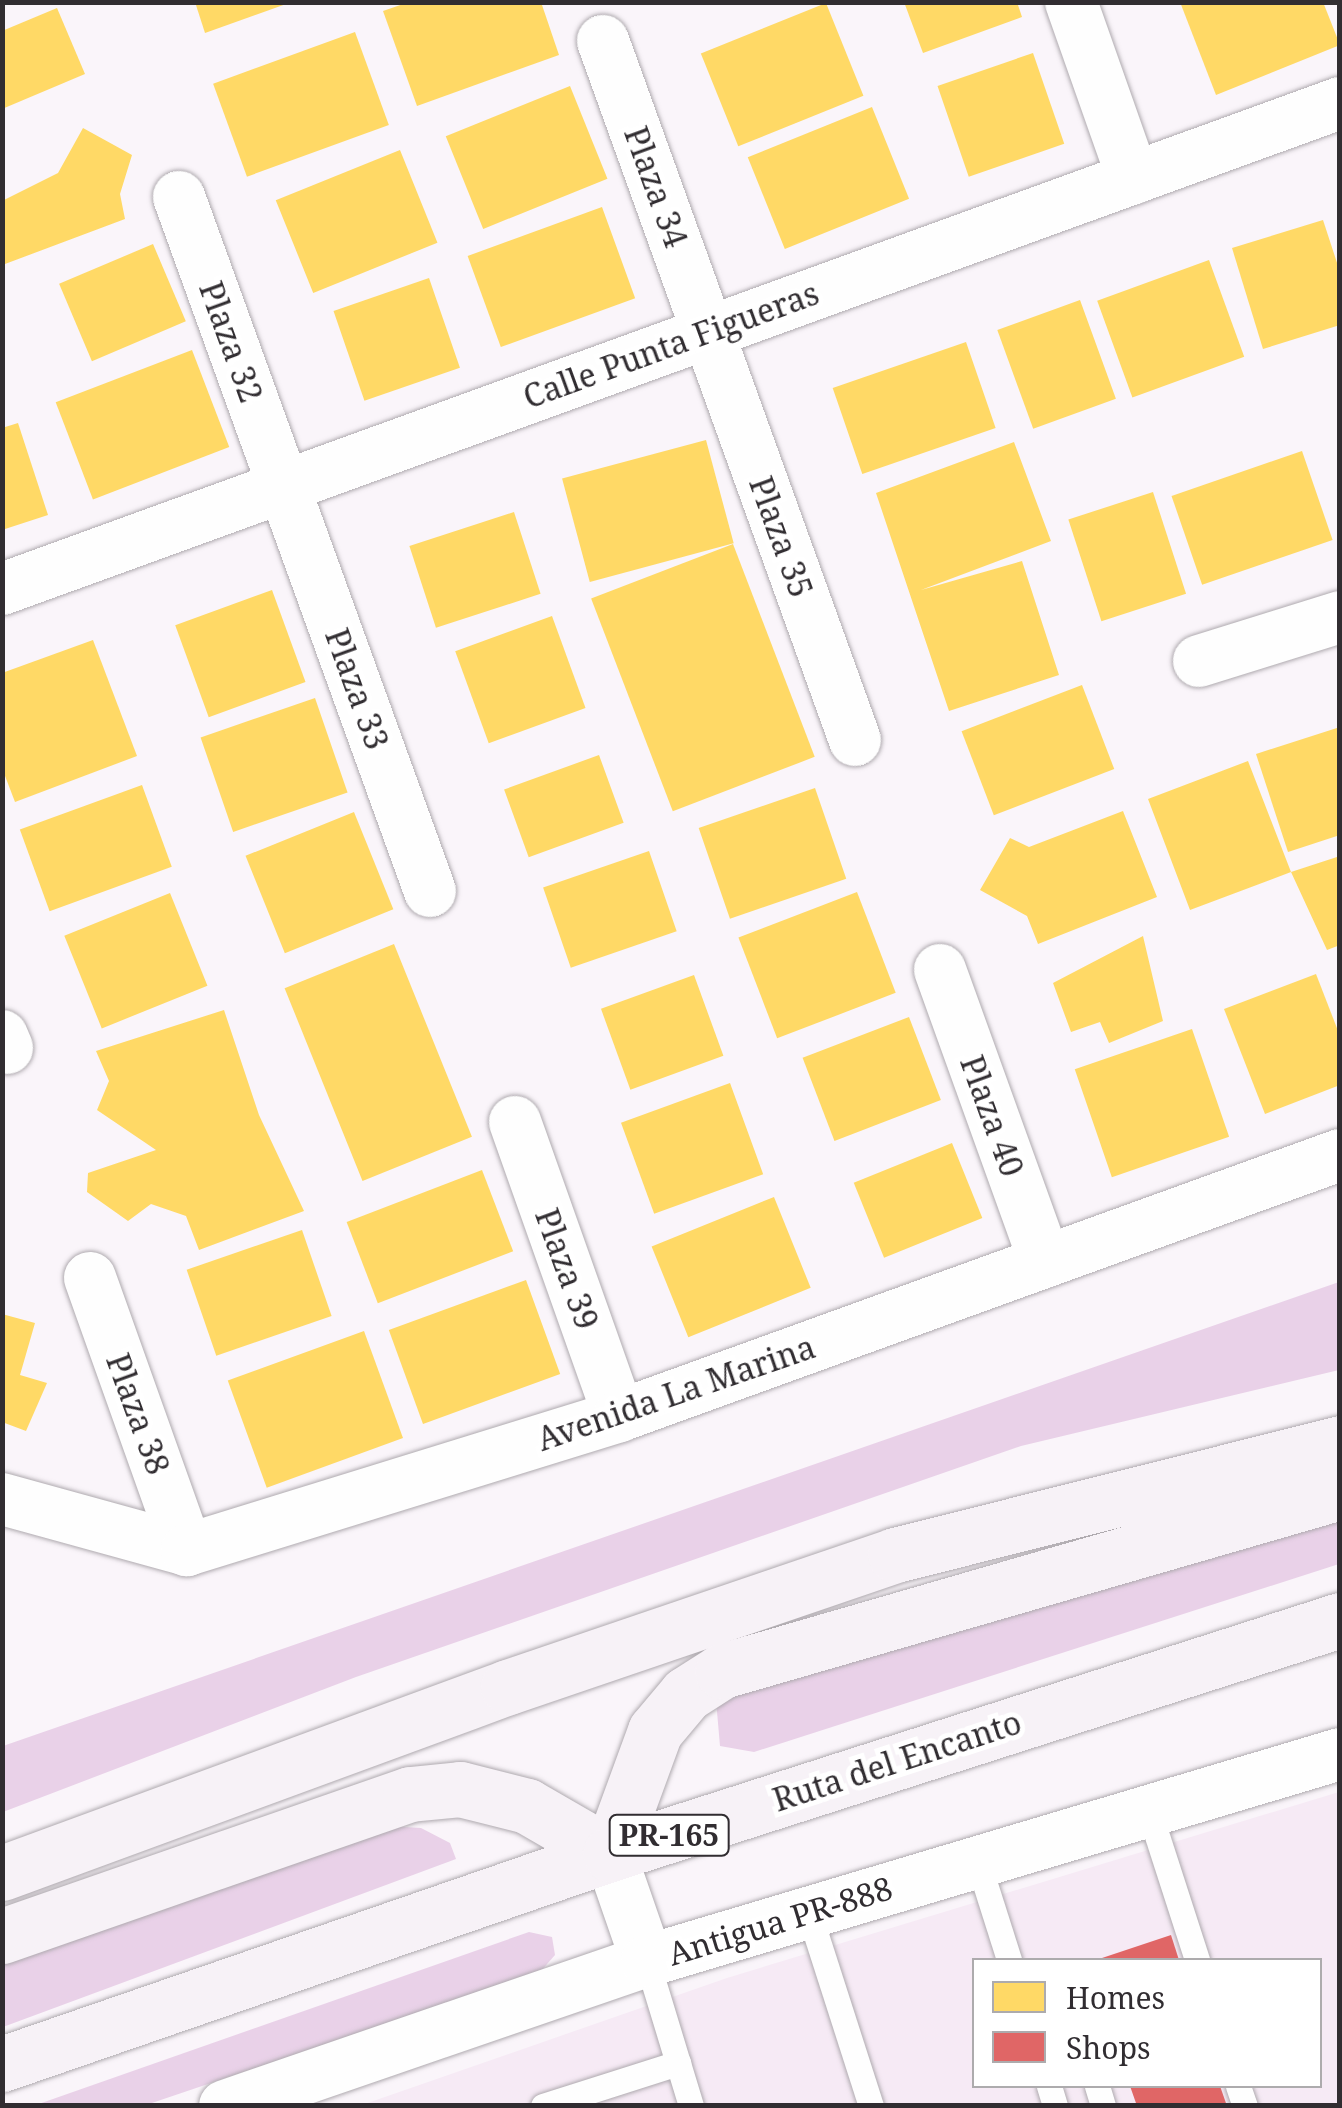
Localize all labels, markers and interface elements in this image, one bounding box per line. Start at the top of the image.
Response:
street label: Plaza 34 [616,121,696,253]
street label: Calle Punta Figueras [518,274,824,416]
street label: Plaza 32 [191,276,271,408]
street label: Plaza 35 [741,471,821,603]
street label: Plaza 33 [317,623,397,755]
street label: Plaza 40 [952,1050,1032,1182]
street label: Plaza 39 [527,1203,607,1335]
street label: Avenida La Marina [532,1327,820,1459]
street label: Plaza 38 [98,1348,178,1480]
street label: Ruta del Encanto [768,1703,1026,1819]
road number: PR-165 [606,1810,732,1860]
street label: Antigua PR-888 [663,1869,897,1973]
legend [972,1958,1322,2088]
text: Homes [1066,1977,1165,2018]
text: Shops [1066,2027,1151,2068]

